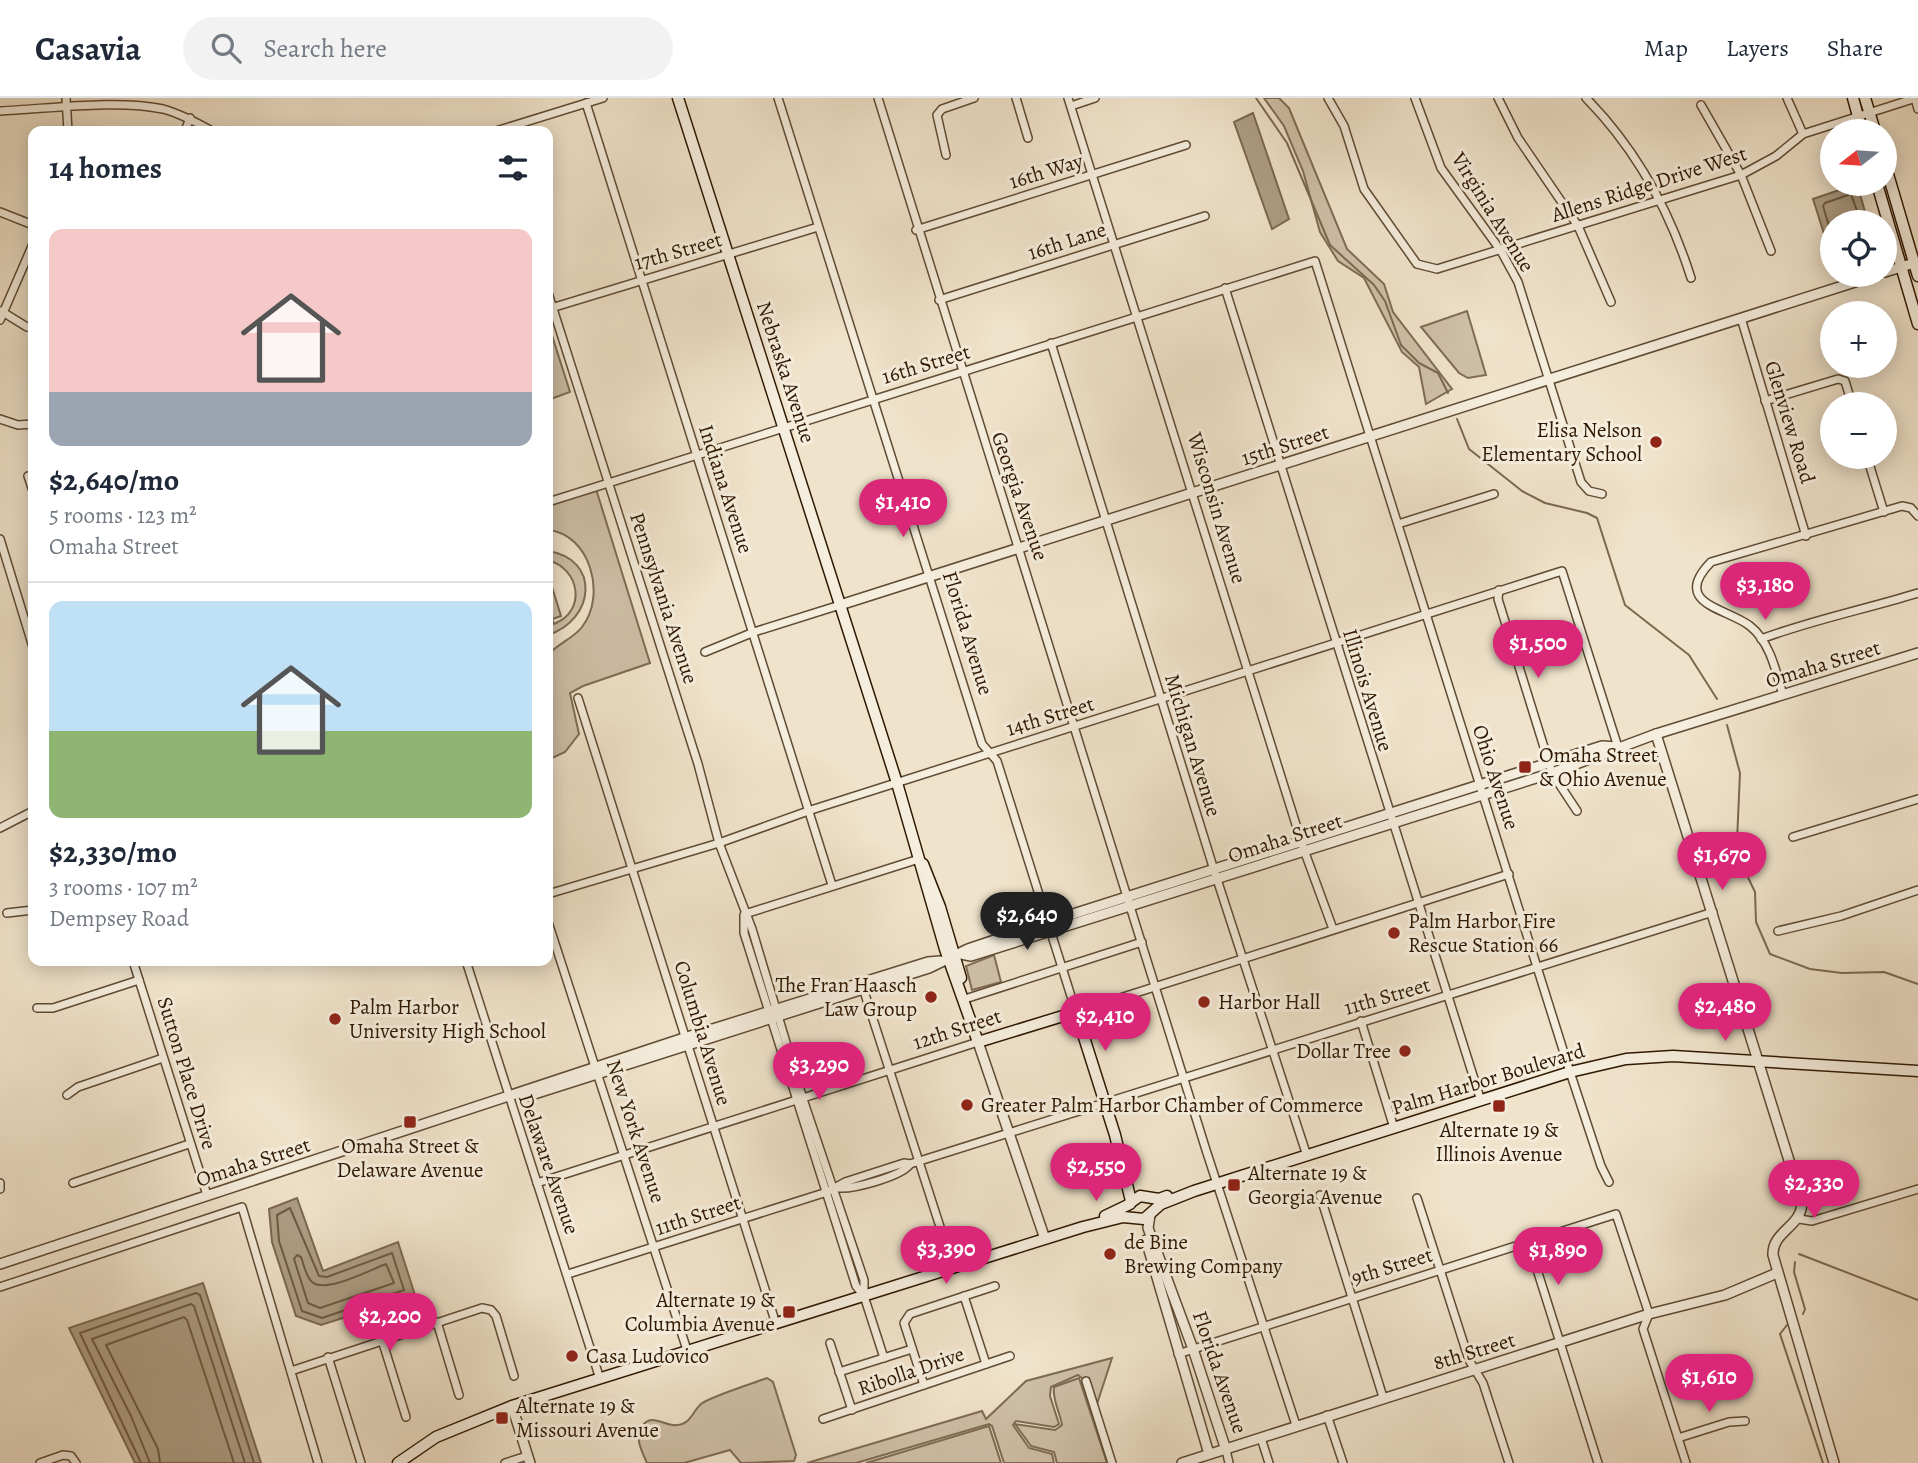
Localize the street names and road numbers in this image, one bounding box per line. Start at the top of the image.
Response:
street label: Allens Ridge Drive West [1547,139,1750,229]
street label: 16th Way [1006,146,1087,195]
street label: Virginia Avenue [1444,146,1541,277]
street label: 16th Lane [1024,215,1110,267]
street label: 17th Street [631,225,725,277]
street label: Nebraska Avenue [750,298,822,446]
street label: 16th Street [878,337,974,391]
street label: Glenview Road [1758,357,1822,487]
street label: 15th Street [1238,418,1332,472]
street label: Indiana Avenue [692,421,760,557]
street label: Georgia Avenue [985,428,1055,564]
street label: Wisconsin Avenue [1180,428,1253,587]
street label: Pennsylvania Avenue [623,509,705,687]
street label: Florida Avenue [936,568,1000,698]
street label: Illinois Avenue [1336,625,1400,755]
street label: Omaha Street [1762,633,1884,695]
street label: Michigan Avenue [1158,670,1228,820]
street label: 14th Street [1003,689,1097,743]
street label: Ohio Avenue [1466,721,1526,833]
street label: Omaha Street [1224,806,1346,870]
street label: Columbia Avenue [668,957,738,1109]
street label: 11th Street [1341,970,1433,1022]
street label: Sutton Place Drive [150,993,224,1153]
street label: 12th Street [909,1002,1005,1056]
street label: Palm Harbor Boulevard [1388,1036,1589,1122]
street label: New York Avenue [600,1056,672,1206]
street label: Delaware Avenue [512,1090,586,1238]
street label: Omaha Street [192,1130,314,1194]
street label: 11th Street [652,1188,744,1242]
street label: 9th Street [1348,1240,1436,1292]
street label: Florida Avenue [1186,1307,1254,1437]
street label: 8th Street [1430,1325,1518,1377]
street label: Ribolla Drive [854,1340,968,1402]

